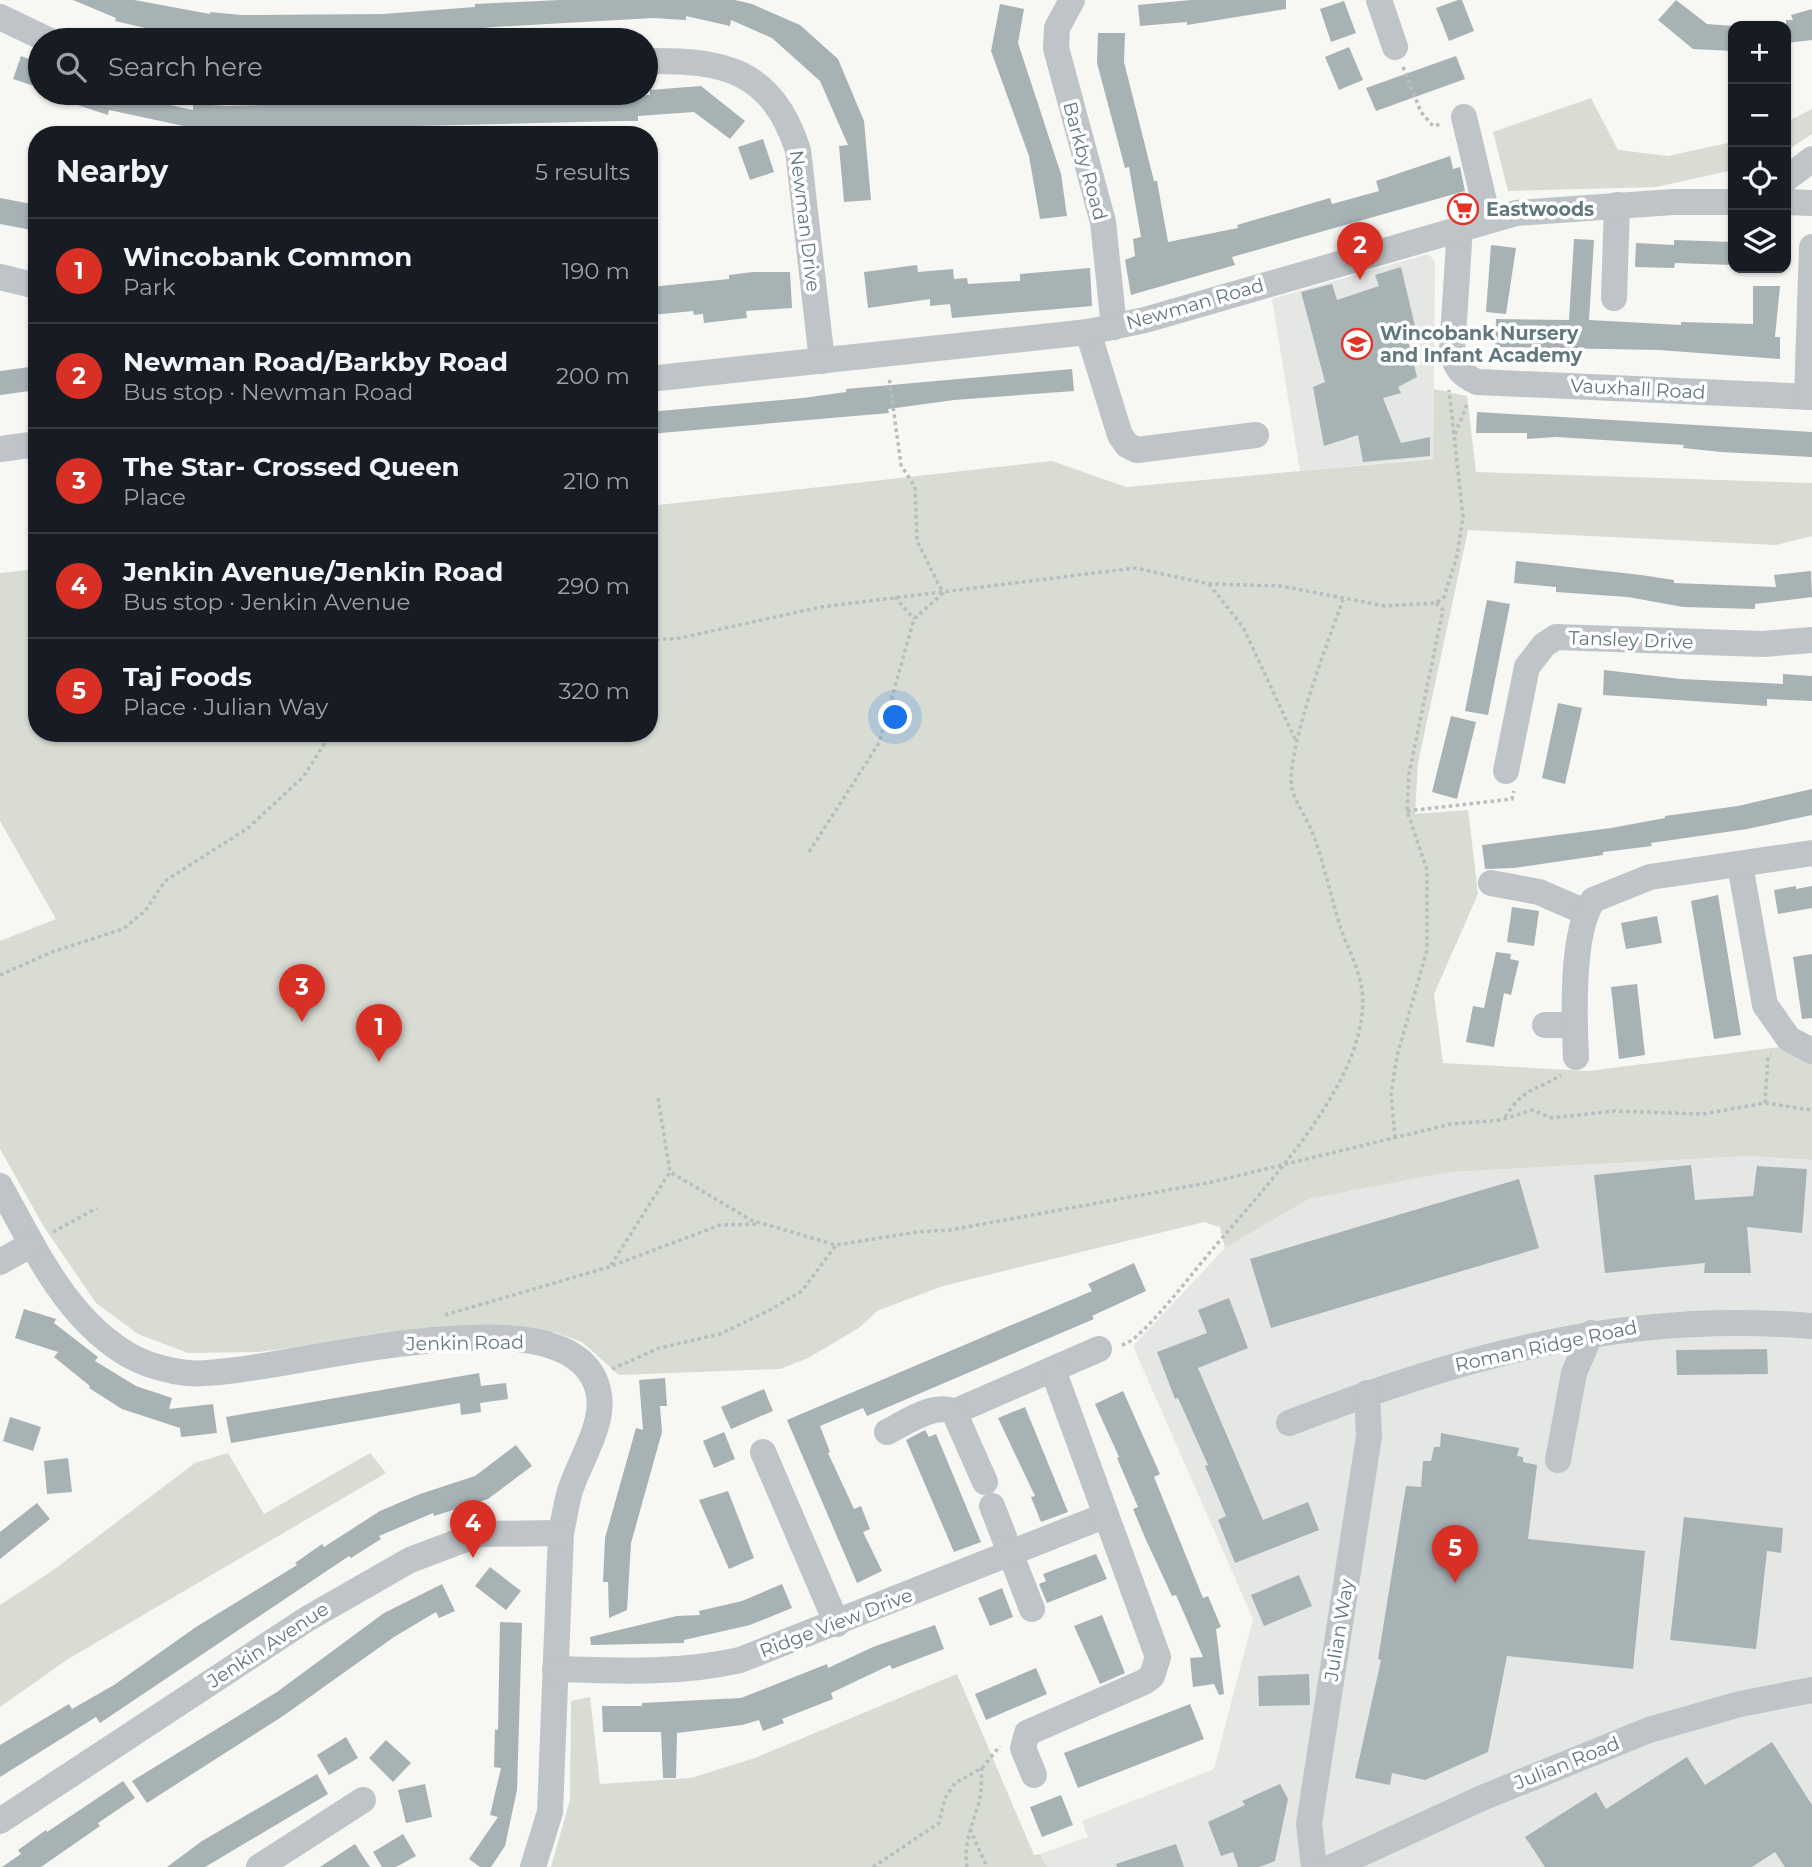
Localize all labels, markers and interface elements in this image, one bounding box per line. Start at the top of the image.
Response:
map controls [1728,21,1791,273]
button: + [1728,21,1791,84]
search box [28,28,658,105]
icon: search [52,48,90,86]
text: Search here [108,51,263,83]
button: − [1728,84,1791,147]
street label: Barkby Road [1058,99,1112,223]
button: locate [1728,147,1791,210]
street label: Newman Drive [785,149,825,293]
text: Nearby [56,153,168,190]
text: 5 results [535,158,630,186]
supermarket icon: Eastwoods [1446,192,1480,226]
place label: Eastwoods [1486,198,1594,221]
button: layers [1728,210,1791,273]
pin: 2 [1337,222,1383,280]
text: Wincobank Common [123,241,412,273]
text: 1 [74,257,84,285]
text: 190 m [562,257,630,285]
text: Park [123,273,176,301]
street label: Newman Road [1123,273,1267,335]
place label: Wincobank Nursery and Infant Academy [1380,322,1583,367]
school or university icon: Wincobank Nursery and Infant Academy [1340,327,1374,361]
text: Newman Road/Barkby Road [123,346,508,378]
text: 2 [72,362,86,390]
text: 200 m [556,362,630,390]
street label: Vauxhall Road [1570,374,1706,404]
text: Bus stop · Newman Road [123,378,413,406]
text: The Star- Crossed Queen [123,451,460,483]
text: 3 [72,467,86,495]
text: 210 m [563,467,630,495]
text: Place [123,483,186,511]
text: Jenkin Avenue/Jenkin Road [123,556,503,588]
text: 4 [71,572,87,600]
text: 290 m [557,572,630,600]
text: Bus stop · Jenkin Avenue [123,588,410,616]
street label: Tansley Drive [1568,626,1694,654]
text: Taj Foods [123,661,252,693]
text: 5 [72,677,86,705]
text: 320 m [558,677,630,705]
text: Place · Julian Way [123,693,328,721]
your location [878,700,912,734]
pin: 3 [279,964,325,1022]
pin: 1 [356,1004,402,1062]
street label: Roman Ridge Road [1453,1315,1639,1377]
street label: Jenkin Road [405,1330,524,1356]
pin: 4 [450,1500,496,1558]
pin: 5 [1432,1525,1478,1583]
street label: Julian Way [1319,1577,1359,1684]
street label: Ridge View Drive [756,1583,916,1663]
street label: Jenkin Avenue [202,1597,333,1693]
street label: Julian Road [1510,1732,1623,1795]

